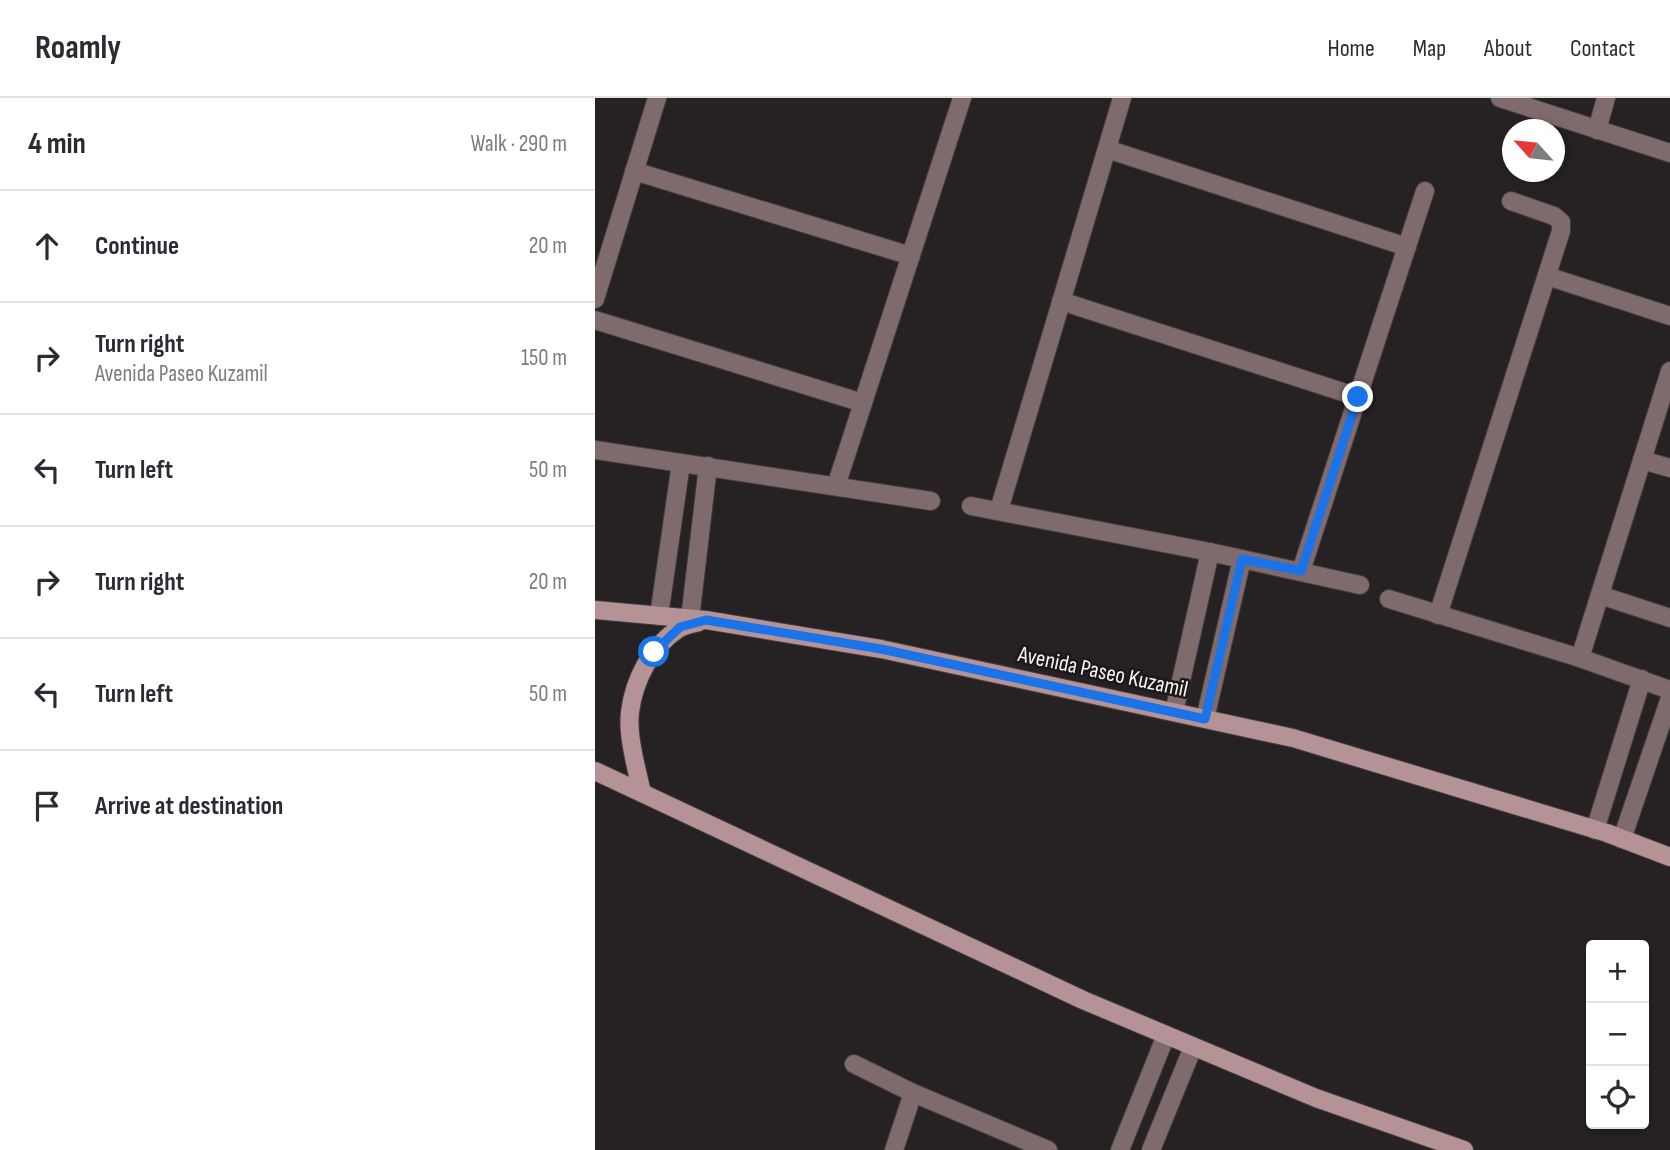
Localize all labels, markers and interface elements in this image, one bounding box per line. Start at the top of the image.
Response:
text: Roamly [35,28,121,68]
text: Home [1327,34,1375,63]
text: Map [1413,34,1446,63]
text: About [1484,34,1532,63]
text: Contact [1570,34,1635,63]
north arrow [1502,119,1565,182]
text: 4 min [28,126,86,162]
text: Walk · 290 m [470,130,567,158]
icon: ahead [28,227,66,265]
text: Continue [95,231,179,262]
text: 20 m [529,232,567,260]
text: Turn right [95,329,184,360]
icon: right [28,339,66,377]
text: 150 m [521,344,567,372]
text: Avenida Paseo Kuzamil [95,360,268,388]
route end [1342,381,1373,412]
icon: left [28,451,66,489]
text: Turn left [95,455,173,486]
text: 50 m [529,456,567,484]
icon: right [28,563,66,601]
text: Turn right [95,567,184,598]
text: 20 m [529,568,567,596]
route start [638,636,669,667]
street label: Avenida Paseo Kuzamil [1015,640,1190,704]
icon: left [28,675,66,713]
text: Turn left [95,679,173,710]
text: 50 m [529,680,567,708]
icon: arrive [28,787,66,825]
text: Arrive at destination [95,791,283,822]
map controls [1586,940,1649,1129]
button: + [1586,940,1649,1003]
button: − [1586,1003,1649,1066]
button: locate [1586,1066,1649,1129]

